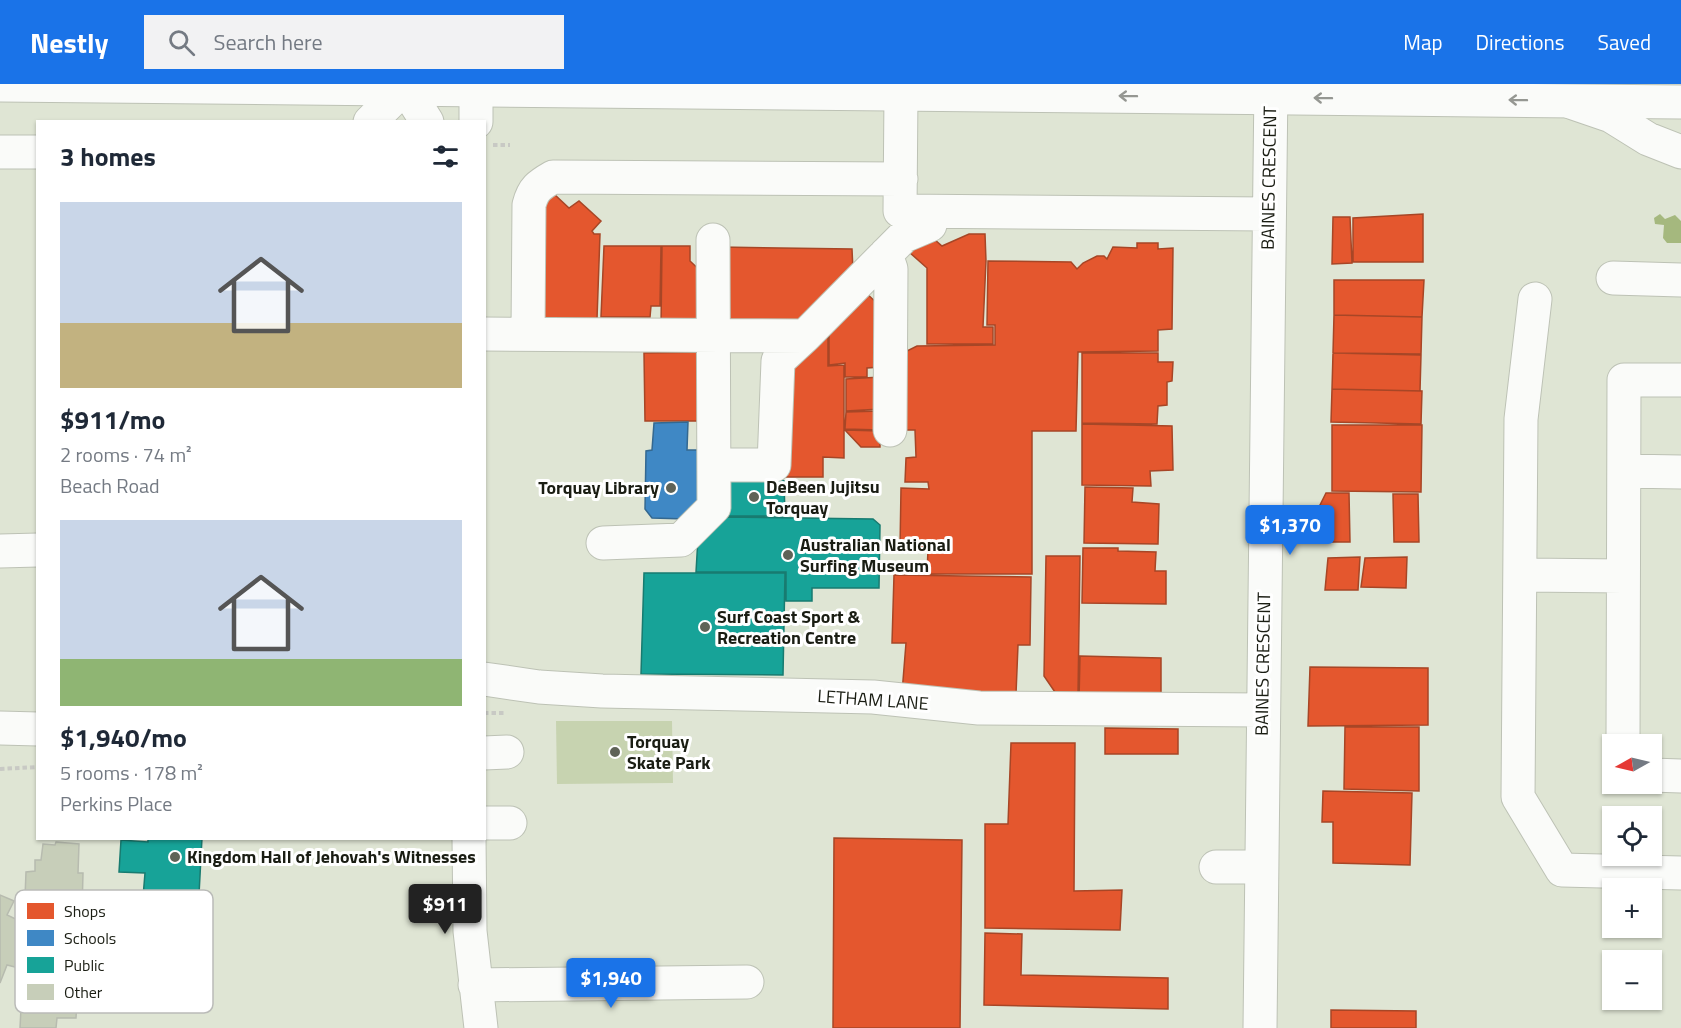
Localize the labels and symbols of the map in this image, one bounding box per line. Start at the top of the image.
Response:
one-way arrow [1118,90,1138,102]
one-way arrow [1313,92,1333,104]
one-way arrow [1508,94,1528,106]
street label: BAINES CRESCENT [1254,105,1283,250]
place label: DeBeen Jujitsu Torquay [766,473,880,521]
place label: Torquay Library [538,474,659,501]
marker: Torquay Library [664,481,678,495]
marker: DeBeen Jujitsu Torquay [747,490,761,504]
pin: $1,370 [1241,505,1339,556]
place label: Australian National Surfing Museum [800,531,951,579]
marker: Australian National Surfing Museum [781,548,795,562]
street label: BAINES CRESCENT [1248,591,1277,736]
place label: Surf Coast Sport & Recreation Centre [717,603,861,651]
marker: Surf Coast Sport & Recreation Centre [698,620,712,634]
street label: LETHAM LANE [816,682,930,717]
place label: Torquay Skate Park [627,728,711,776]
north arrow [1602,734,1662,794]
marker: Torquay Skate Park [608,745,622,759]
place label: Kingdom Hall of Jehovah's Witnesses [187,843,476,870]
marker: Kingdom Hall of Jehovah's Witnesses [168,850,182,864]
pin: $911 [409,884,481,935]
legend [15,890,213,1013]
text: Shops [64,899,106,923]
text: Schools [64,926,116,950]
text: Public [64,953,105,977]
pin: $1,940 [562,958,660,1009]
text: Other [64,980,103,1004]

